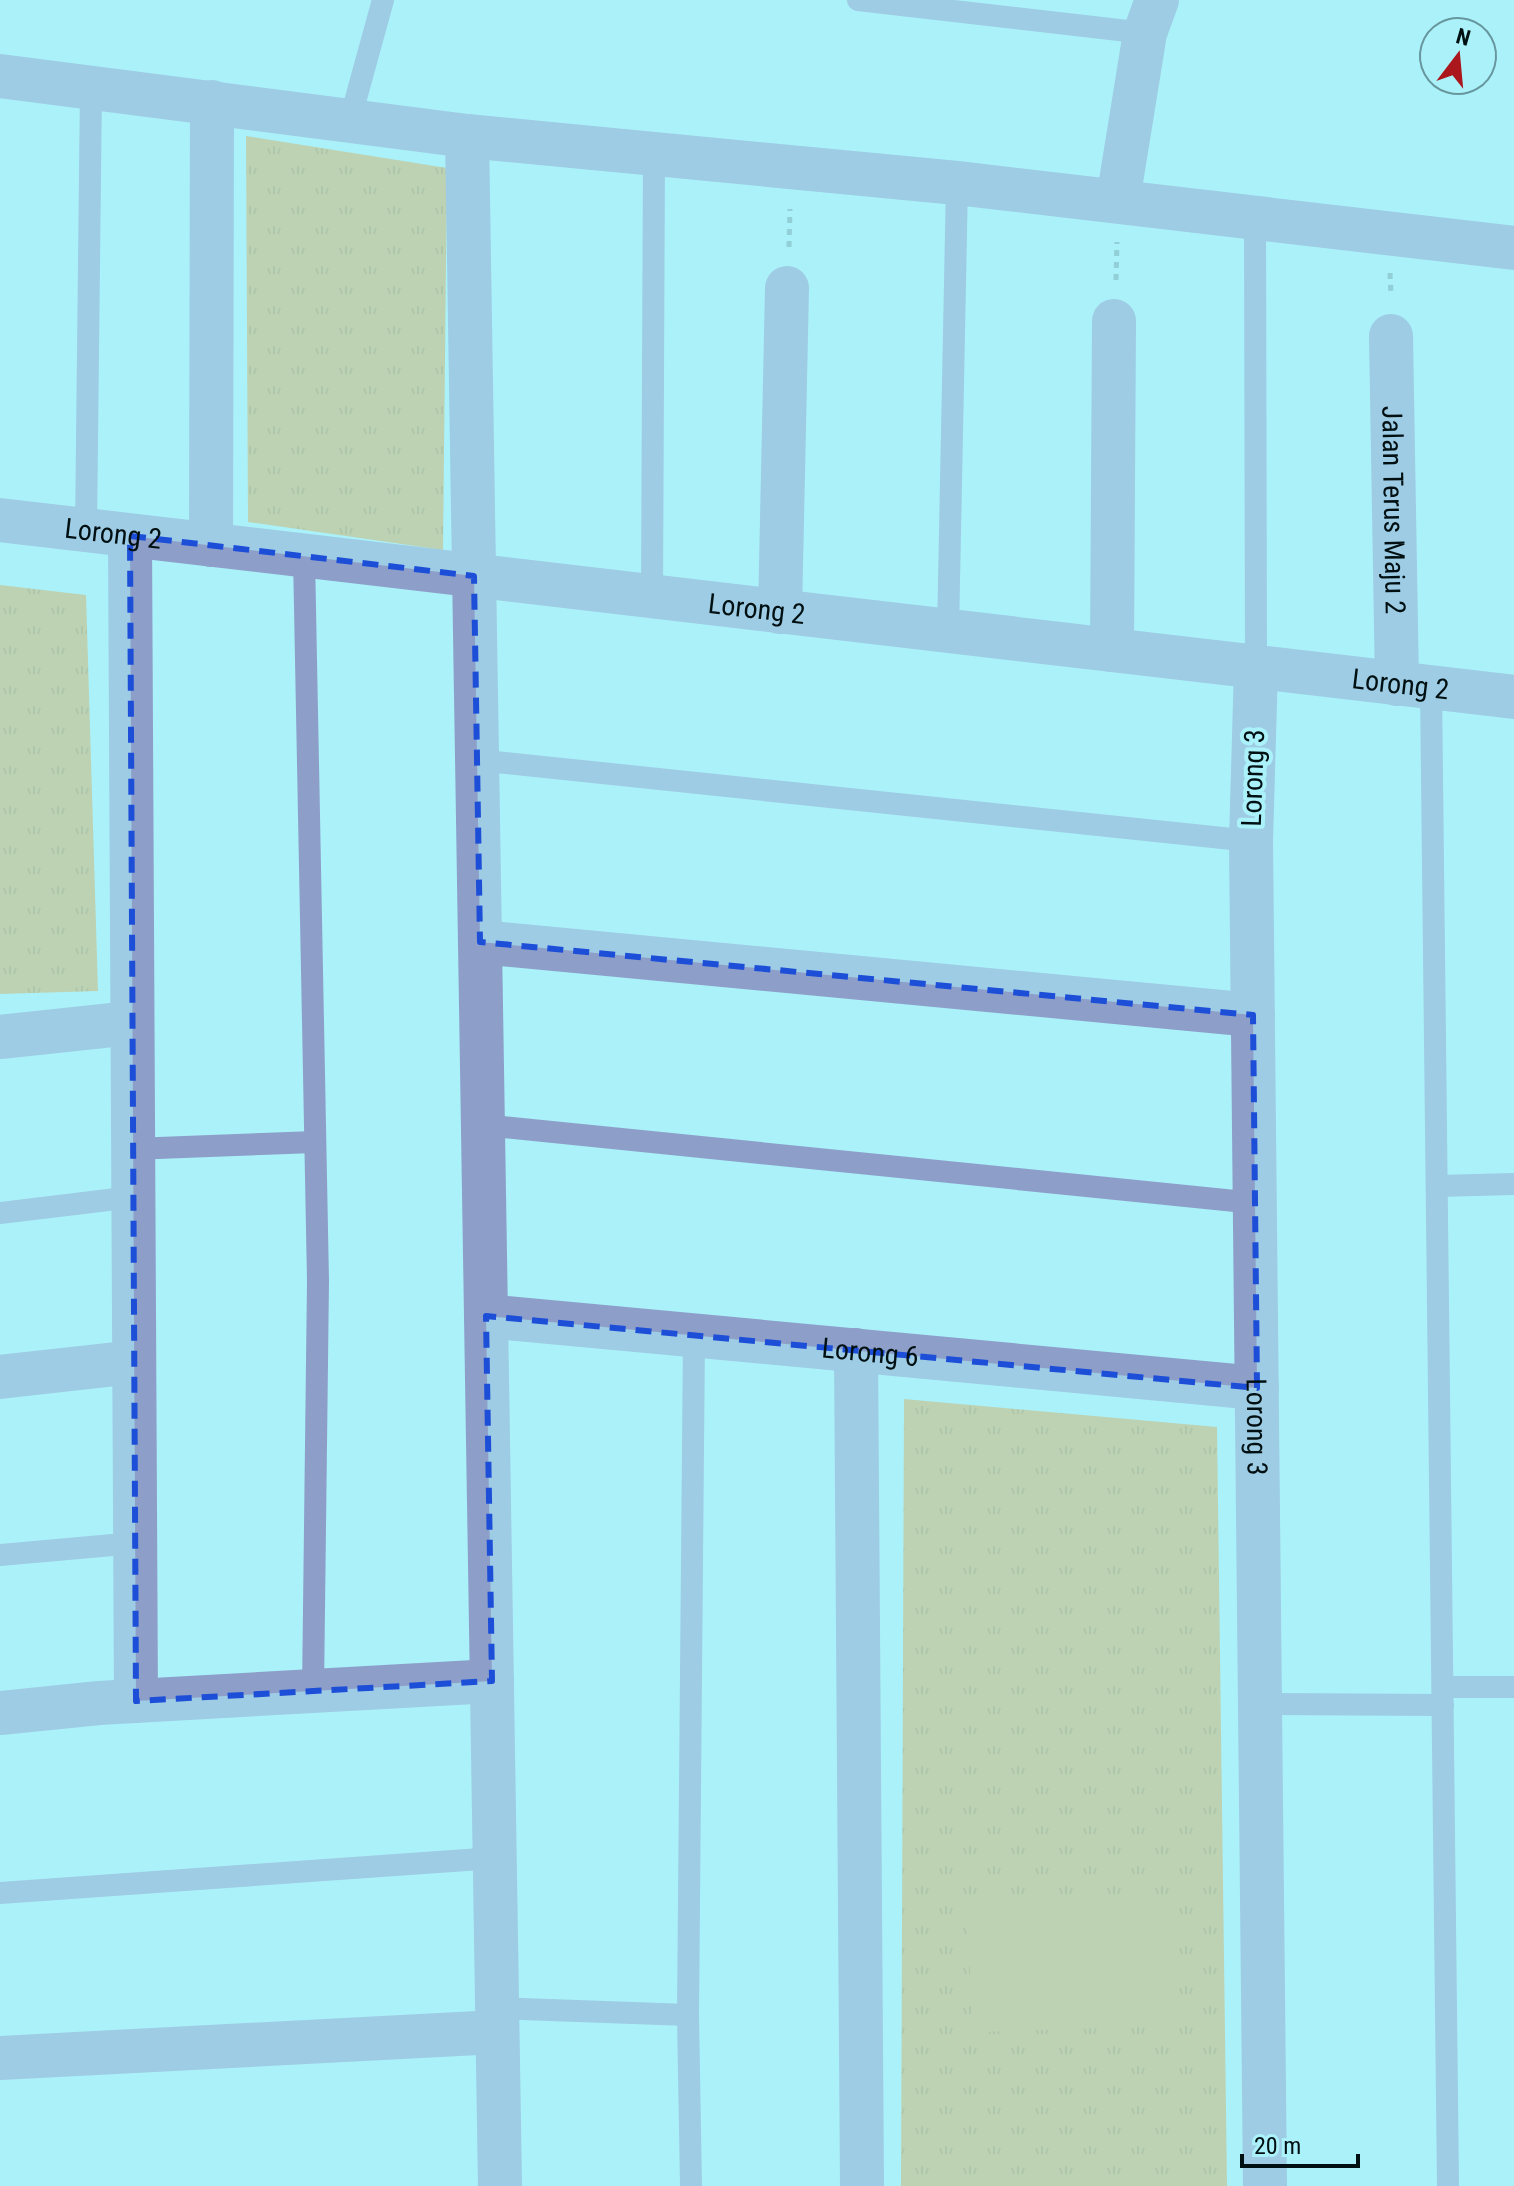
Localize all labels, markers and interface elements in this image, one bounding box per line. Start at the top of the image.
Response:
north arrow [1418,16,1498,96]
text: N [1453,23,1473,51]
street label: Jalan Terus Maju 2 [1376,405,1412,615]
street label: Lorong 2 [63,511,163,555]
street label: Lorong 2 [707,586,807,631]
street label: Lorong 2 [1350,662,1451,706]
street label: Lorong 3 [1235,729,1271,827]
street label: Lorong 6 [820,1331,920,1373]
street label: Lorong 3 [1240,1378,1274,1476]
scale bar [1242,2118,1358,2168]
text: 20 m [1254,2132,1301,2160]

